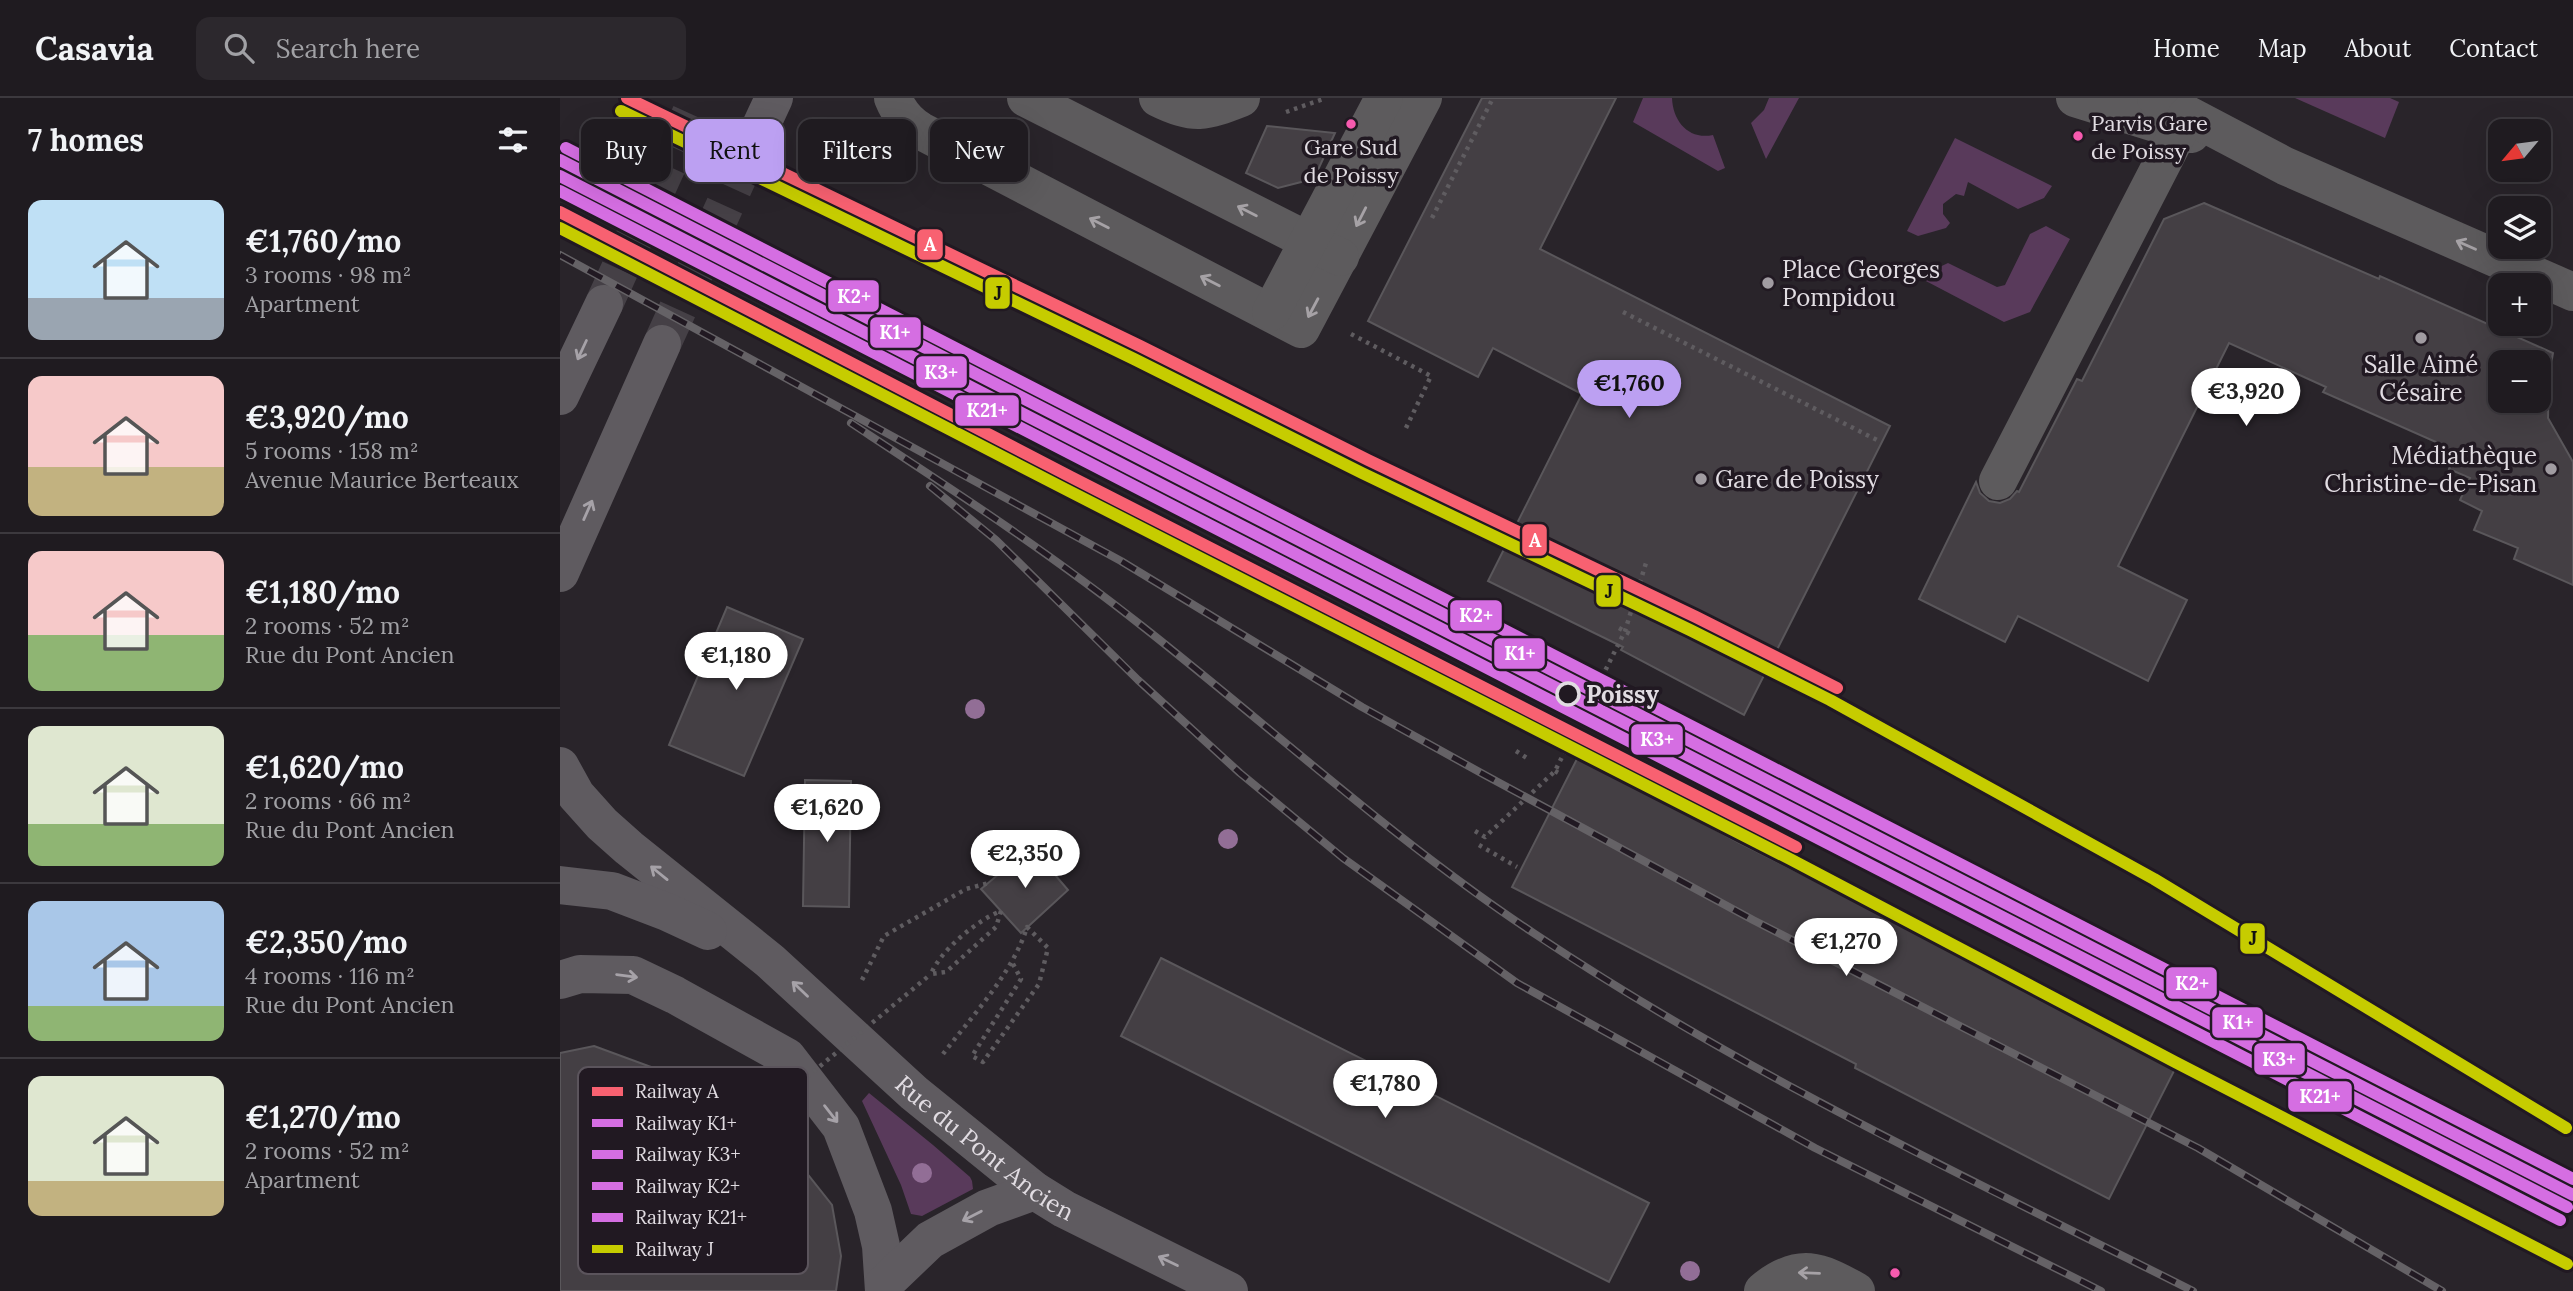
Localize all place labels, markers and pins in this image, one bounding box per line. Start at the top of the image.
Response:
place label: Parvis Gare de Poissy [2091,109,2208,165]
marker: Gare Sud de Poissy [1344,117,1358,131]
marker: Parvis Gare de Poissy [2071,129,2085,143]
place label: Gare Sud de Poissy [1303,133,1399,189]
place label: Place Georges Pompidou [1782,254,1940,313]
marker: Place Georges Pompidou [1760,275,1776,291]
marker: Salle Aimé Césaire [2413,330,2429,346]
place label: Salle Aimé Césaire [2364,349,2478,408]
pin: €1,760 [1572,360,1686,420]
pin: €3,920 [2189,368,2303,428]
place label: Médiathèque Christine-de-Pisan [2324,440,2537,499]
marker: Médiathèque Christine-de-Pisan [2543,461,2559,477]
place label: Gare de Poissy [1715,464,1879,495]
marker: Gare de Poissy [1693,471,1709,487]
pin: €1,180 [679,632,793,692]
place label: Poissy [1586,679,1660,710]
marker: Poissy [1556,682,1580,706]
pin: €1,620 [770,784,884,844]
pin: €2,350 [968,830,1082,890]
pin: €1,270 [1789,918,1903,978]
pin: €1,780 [1328,1060,1442,1120]
unlabelled marker [1888,1266,1902,1280]

